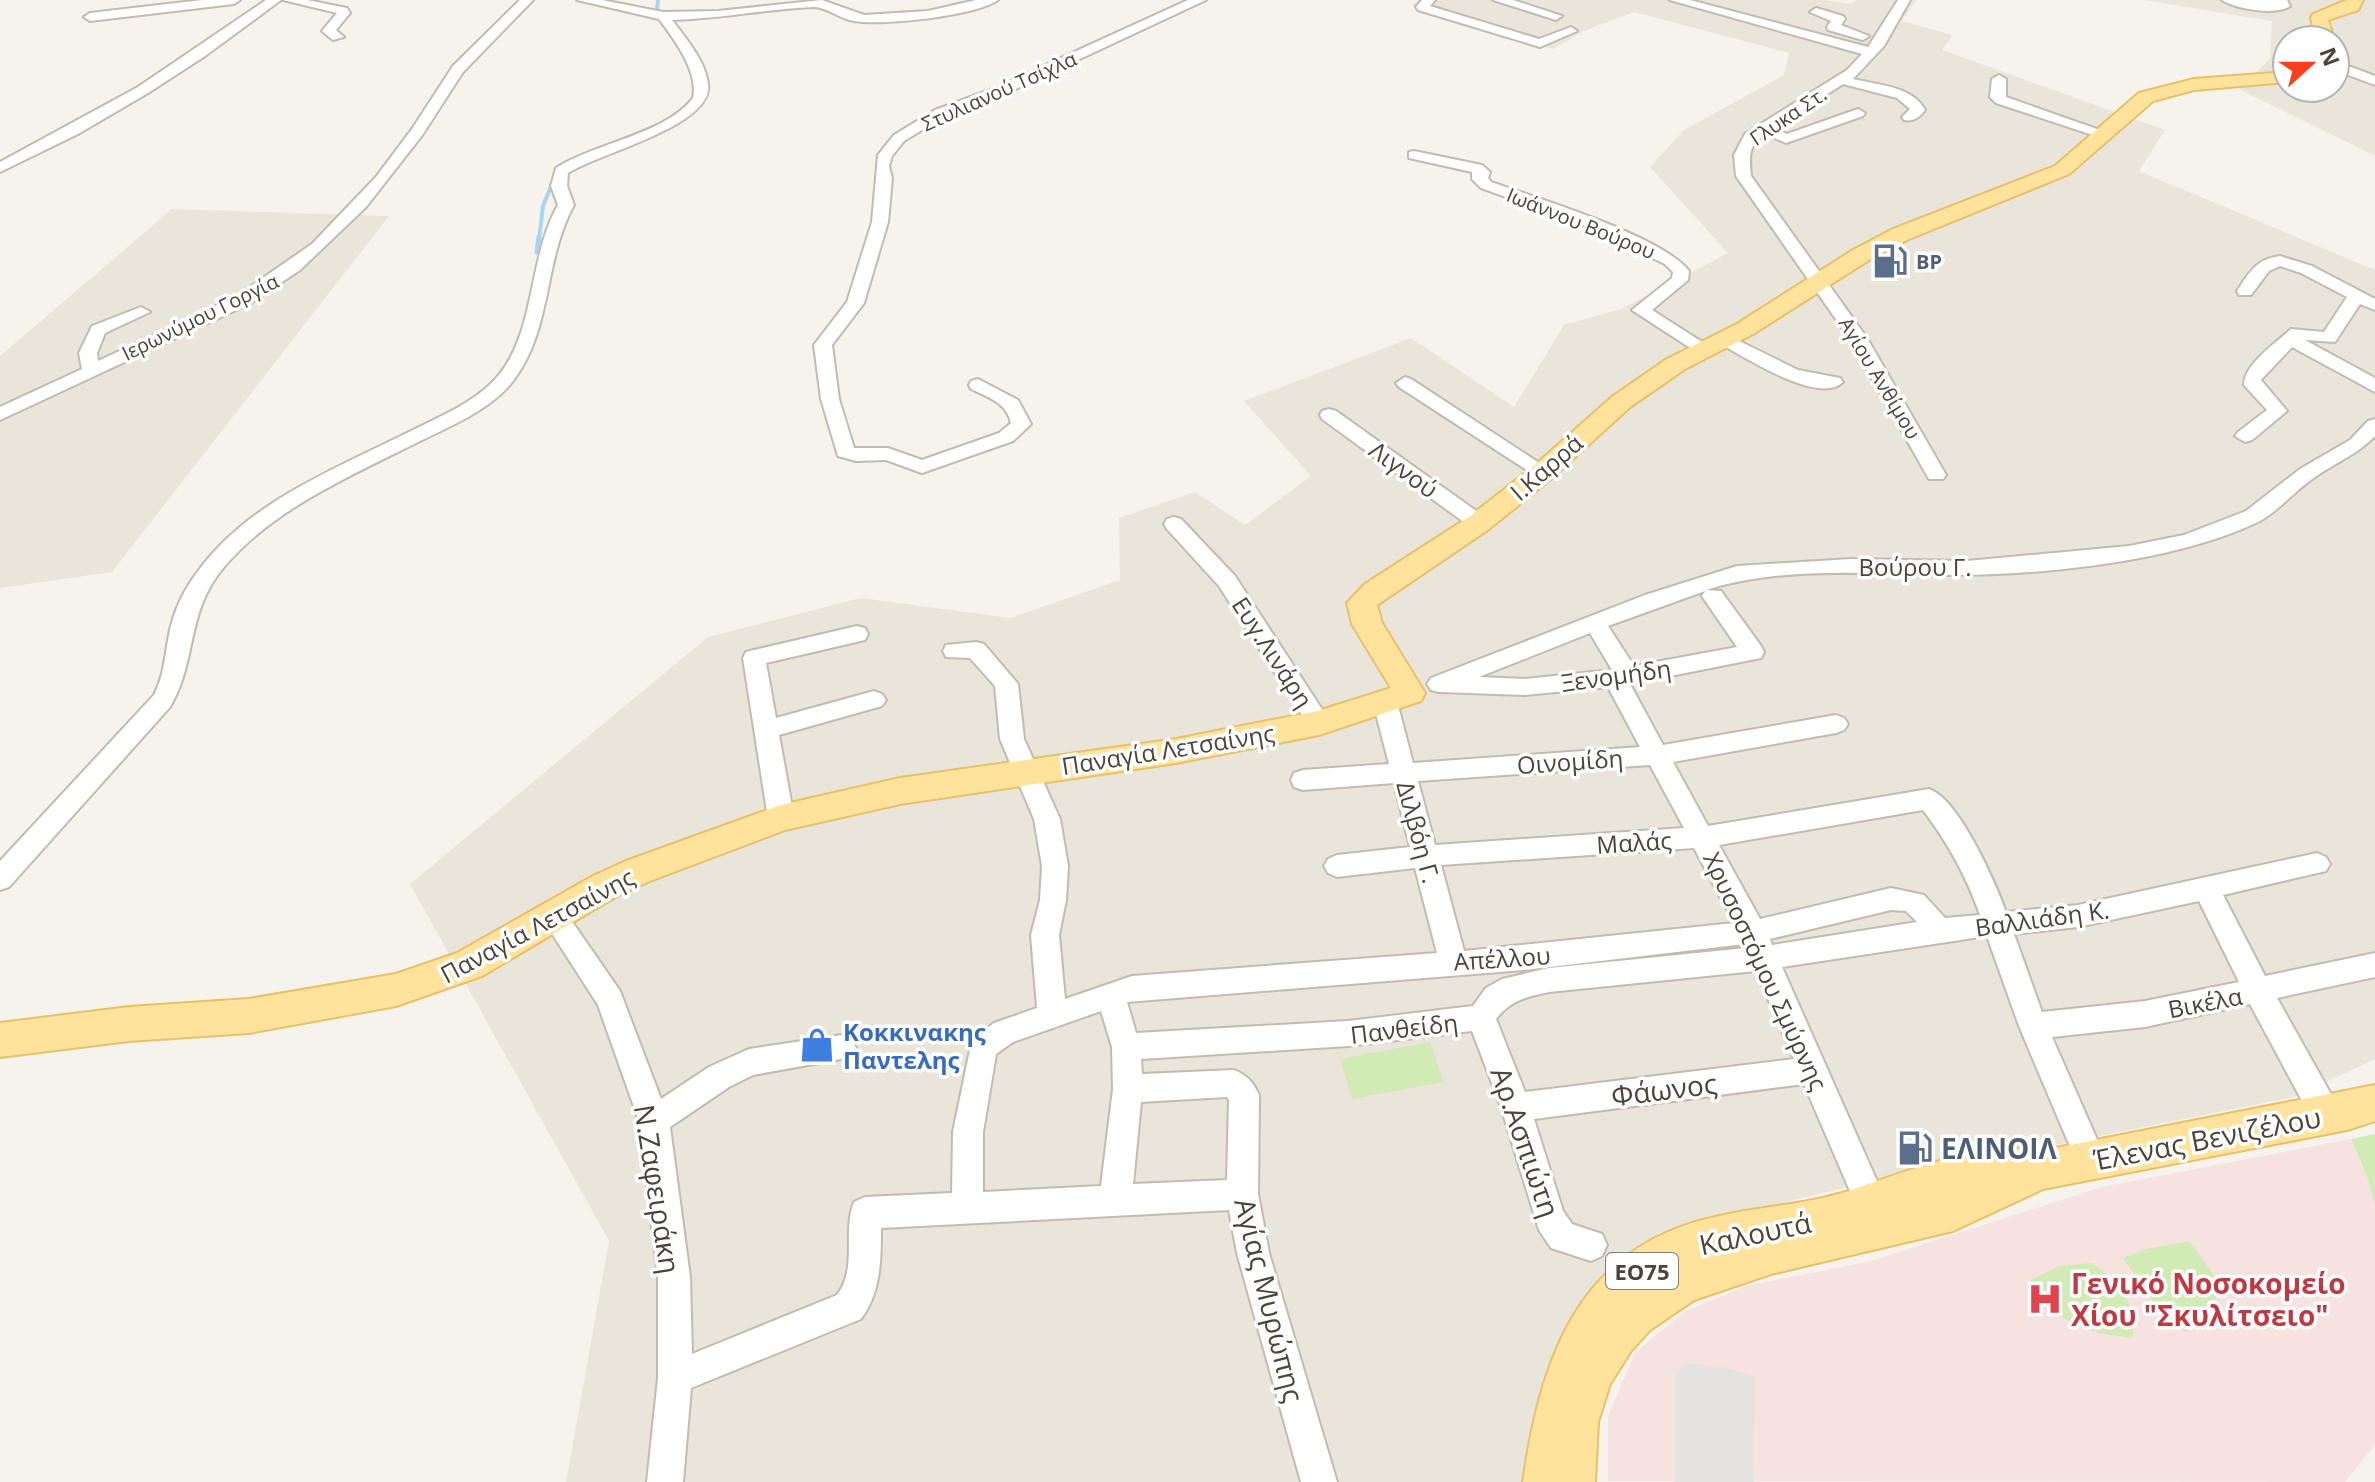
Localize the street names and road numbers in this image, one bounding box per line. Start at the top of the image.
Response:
street label: Στυλιανού Τσίχλα [917,45,1081,137]
street label: Γλυκα Στ. [1744,80,1832,152]
street label: Ιωάννου Βούρου [1503,181,1659,265]
street label: Ιερωνύμου Γοργία [117,267,283,367]
street label: Αγίου Ανθίμου [1833,312,1927,444]
street label: Ι.Καρρά [1503,426,1589,508]
street label: Λιγνού [1363,433,1445,505]
street label: Βούρου Γ. [1858,550,1972,583]
street label: Ευγ.Λινάρη [1225,590,1321,714]
street label: Ξενομήδη [1559,651,1673,699]
street label: Παναγία Λετσαίνης [1059,716,1277,782]
street label: Οινομίδη [1516,741,1624,781]
street label: Διλβόη Γ. [1390,777,1448,887]
street label: Μαλάς [1595,823,1673,861]
street label: Χρυσοστόμου Σμύρνης [1696,846,1836,1096]
street label: Παναγία Λετσαίνης [434,860,640,990]
street label: Βαλλιάδη Κ. [1973,892,2111,944]
street label: Απέλλου [1452,938,1552,978]
street label: Βικέλα [2165,979,2245,1025]
street label: Πανθείδη [1348,1005,1460,1051]
street label: Αρ.Ασπιώτη [1483,1062,1569,1222]
street label: Φάωνος [1609,1064,1719,1114]
street label: Έλενας Βενιζέλου [2089,1097,2324,1179]
street label: Ν.Ζαφειράκη [626,1102,690,1276]
street label: Αγίας Μυρώπης [1226,1194,1314,1406]
street label: Καλουτά [1696,1203,1814,1263]
road number: ΕΟ75 [1606,1253,1678,1289]

